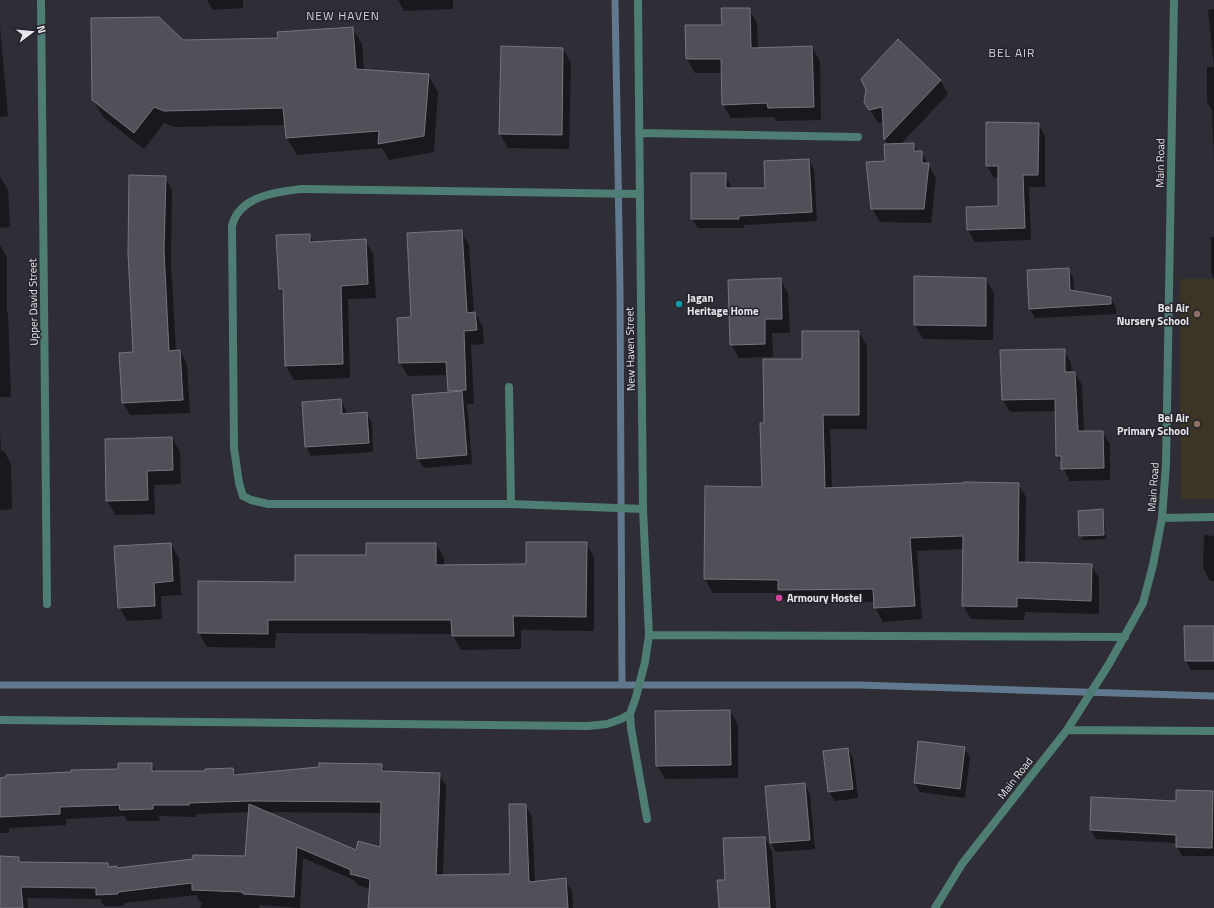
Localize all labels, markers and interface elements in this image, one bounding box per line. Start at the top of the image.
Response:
district label: NEW HAVEN [306,6,380,25]
north arrow [12,12,52,52]
text: N [33,23,50,35]
district label: BEL AIR [989,43,1035,62]
street label: Main Road [1152,138,1168,188]
street label: Upper David Street [24,258,42,346]
place label: Jagan Heritage Home [687,290,759,319]
marker: Jagan Heritage Home [674,299,684,309]
place label: Bel Air Nursery School [1117,300,1189,329]
street label: New Haven Street [621,307,639,391]
marker: Bel Air Nursery School [1192,309,1202,319]
place label: Bel Air Primary School [1117,410,1189,439]
marker: Bel Air Primary School [1192,419,1202,429]
street label: Main Road [1143,462,1163,512]
place label: Armoury Hostel [787,590,862,606]
marker: Armoury Hostel [774,593,784,603]
street label: Main Road [994,754,1037,802]

